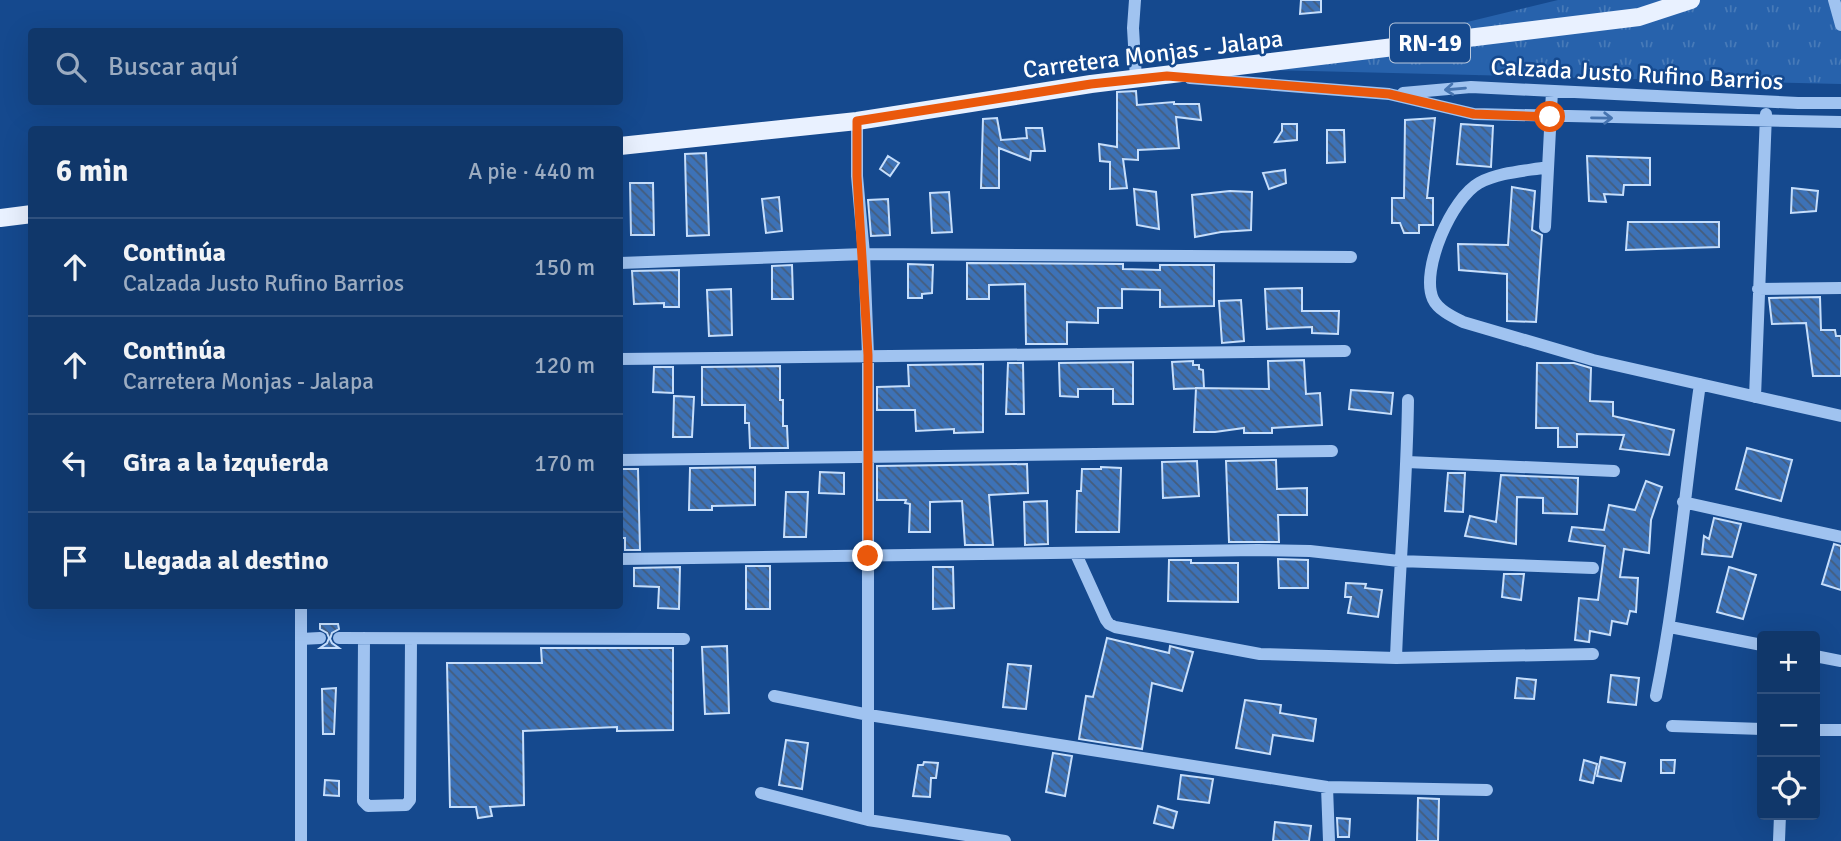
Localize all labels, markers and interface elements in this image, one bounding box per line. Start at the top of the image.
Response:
street label: Carretera Monjas - Jalapa [1021,23,1285,85]
road number: RN-19 [1390,24,1470,62]
search box [28,28,623,105]
icon: search [52,48,90,86]
text: Buscar aquí [108,51,238,83]
street label: Calzada Justo Rufino Barrios [1490,51,1784,97]
one-way arrow [1444,83,1467,96]
route start [1534,101,1565,132]
one-way arrow [1590,111,1613,125]
text: 6 min [56,153,128,190]
text: A pie · 440 m [468,157,595,186]
text: Continúa [123,237,226,269]
icon: ahead [56,248,94,286]
text: 150 m [534,253,595,282]
text: Calzada Justo Rufino Barrios [123,269,404,298]
text: Continúa [123,335,226,367]
icon: ahead [56,346,94,384]
text: 120 m [534,351,595,380]
text: Carretera Monjas - Jalapa [123,367,374,396]
icon: left [56,444,94,482]
text: Gira a la izquierda [123,447,329,479]
text: 170 m [534,449,595,478]
route end [852,540,883,571]
icon: arrive [56,542,94,580]
text: Llegada al destino [123,545,329,577]
map controls [1757,631,1820,820]
button: + [1757,631,1820,694]
button: − [1757,694,1820,757]
button: locate [1757,757,1820,820]

